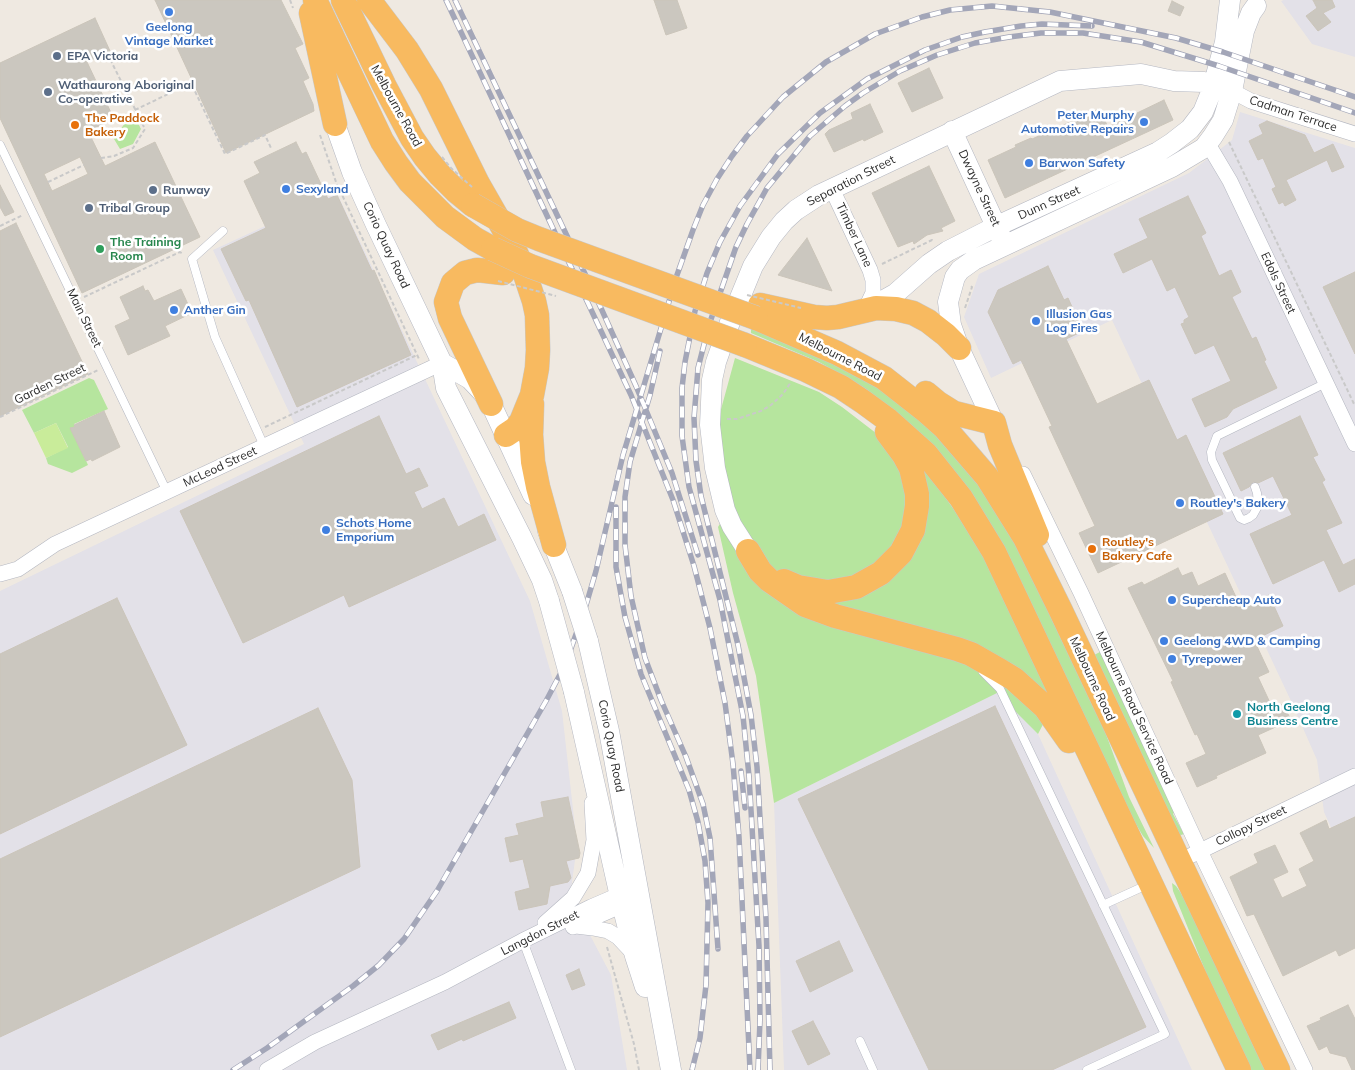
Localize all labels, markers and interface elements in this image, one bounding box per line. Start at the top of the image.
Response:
marker: Geelong Vintage Market [163,6,175,18]
place label: Geelong Vintage Market [125,20,213,48]
place label: EPA Victoria [67,49,138,63]
marker: EPA Victoria [51,50,63,62]
street label: Melbourne Road [368,63,424,149]
place label: Wathaurong Aboriginal Co-operative [58,78,194,106]
marker: Wathaurong Aboriginal Co-operative [42,86,54,98]
street label: Cadman Terrace [1247,93,1339,135]
place label: Peter Murphy Automotive Repairs [1021,108,1134,136]
place label: The Paddock Bakery [85,111,159,139]
marker: Peter Murphy Automotive Repairs [1138,116,1150,128]
marker: The Paddock Bakery [69,119,81,131]
street label: Dwayne Street [955,147,1003,229]
street label: Separation Street [804,153,898,209]
place label: Barwon Safety [1039,156,1125,170]
marker: Barwon Safety [1023,157,1035,169]
place label: Sexyland [296,182,349,196]
place label: Runway [163,183,210,197]
marker: Sexyland [280,183,292,195]
street label: Dunn Street [1016,183,1082,223]
marker: Runway [147,184,159,196]
street label: Corio Quay Road [360,199,412,291]
place label: Tribal Group [99,201,170,215]
street label: Timber Lane [833,201,875,269]
marker: Tribal Group [83,202,95,214]
place label: The Training Room [110,235,181,263]
marker: The Training Room [94,243,106,255]
street label: Edols Street [1257,250,1299,316]
street label: Main Street [64,286,104,350]
place label: Anther Gin [184,303,246,317]
marker: Anther Gin [168,304,180,316]
place label: Illusion Gas Log Fires [1046,307,1112,335]
marker: Illusion Gas Log Fires [1030,315,1042,327]
street label: Melbourne Road [796,330,884,384]
street label: Garden Street [12,361,88,407]
street label: McLeod Street [181,444,259,490]
place label: Routley's Bakery [1190,496,1286,510]
marker: Routley's Bakery [1174,497,1186,509]
place label: Schots Home Emporium [336,516,412,544]
marker: Schots Home Emporium [320,524,332,536]
place label: Routley's Bakery Cafe [1102,535,1172,563]
marker: Routley's Bakery Cafe [1086,543,1098,555]
place label: Supercheap Auto [1182,593,1281,607]
marker: Supercheap Auto [1166,594,1178,606]
street label: Melbourne Road Service Road [1092,629,1176,787]
place label: Geelong 4WD & Camping [1174,634,1320,648]
street label: Melbourne Road [1066,635,1118,723]
marker: Geelong 4WD & Camping [1158,635,1170,647]
place label: Tyrepower [1182,652,1243,666]
marker: Tyrepower [1166,653,1178,665]
street label: Corio Quay Road [595,698,627,794]
place label: North Geelong Business Centre [1247,700,1338,728]
marker: North Geelong Business Centre [1231,708,1243,720]
street label: Collopy Street [1213,803,1289,849]
street label: Langdon Street [499,907,581,959]

